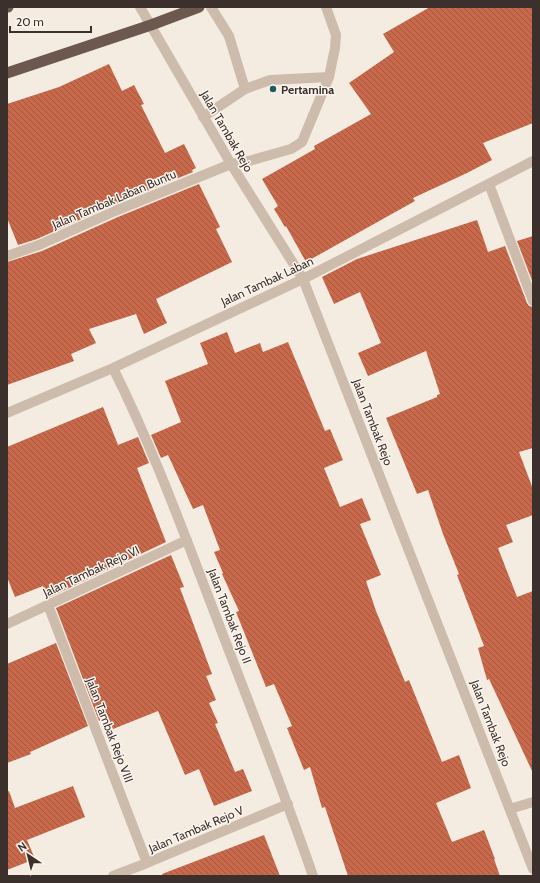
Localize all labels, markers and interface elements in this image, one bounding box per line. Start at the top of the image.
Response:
scale bar [10,8,91,34]
text: 20 m [16,14,44,29]
place label: Pertamina [281,82,334,97]
marker: Pertamina [268,84,278,94]
street label: Jalan Tambak Rejo [197,87,257,175]
street label: Jalan Tambak Laban Buntu [49,166,178,232]
street label: Jalan Tambak Laban [218,253,316,309]
street label: Jalan Tambak Rejo [349,376,397,468]
street label: Jalan Tambak Rejo VI [40,542,142,600]
street label: Jalan Tambak Rejo II [205,566,255,665]
street label: Jalan Tambak Rejo VIII [83,675,137,784]
street label: Jalan Tambak Rejo [467,677,515,769]
street label: Jalan Tambak Rejo V [145,802,246,856]
north arrow [8,835,48,875]
text: N [15,839,29,855]

